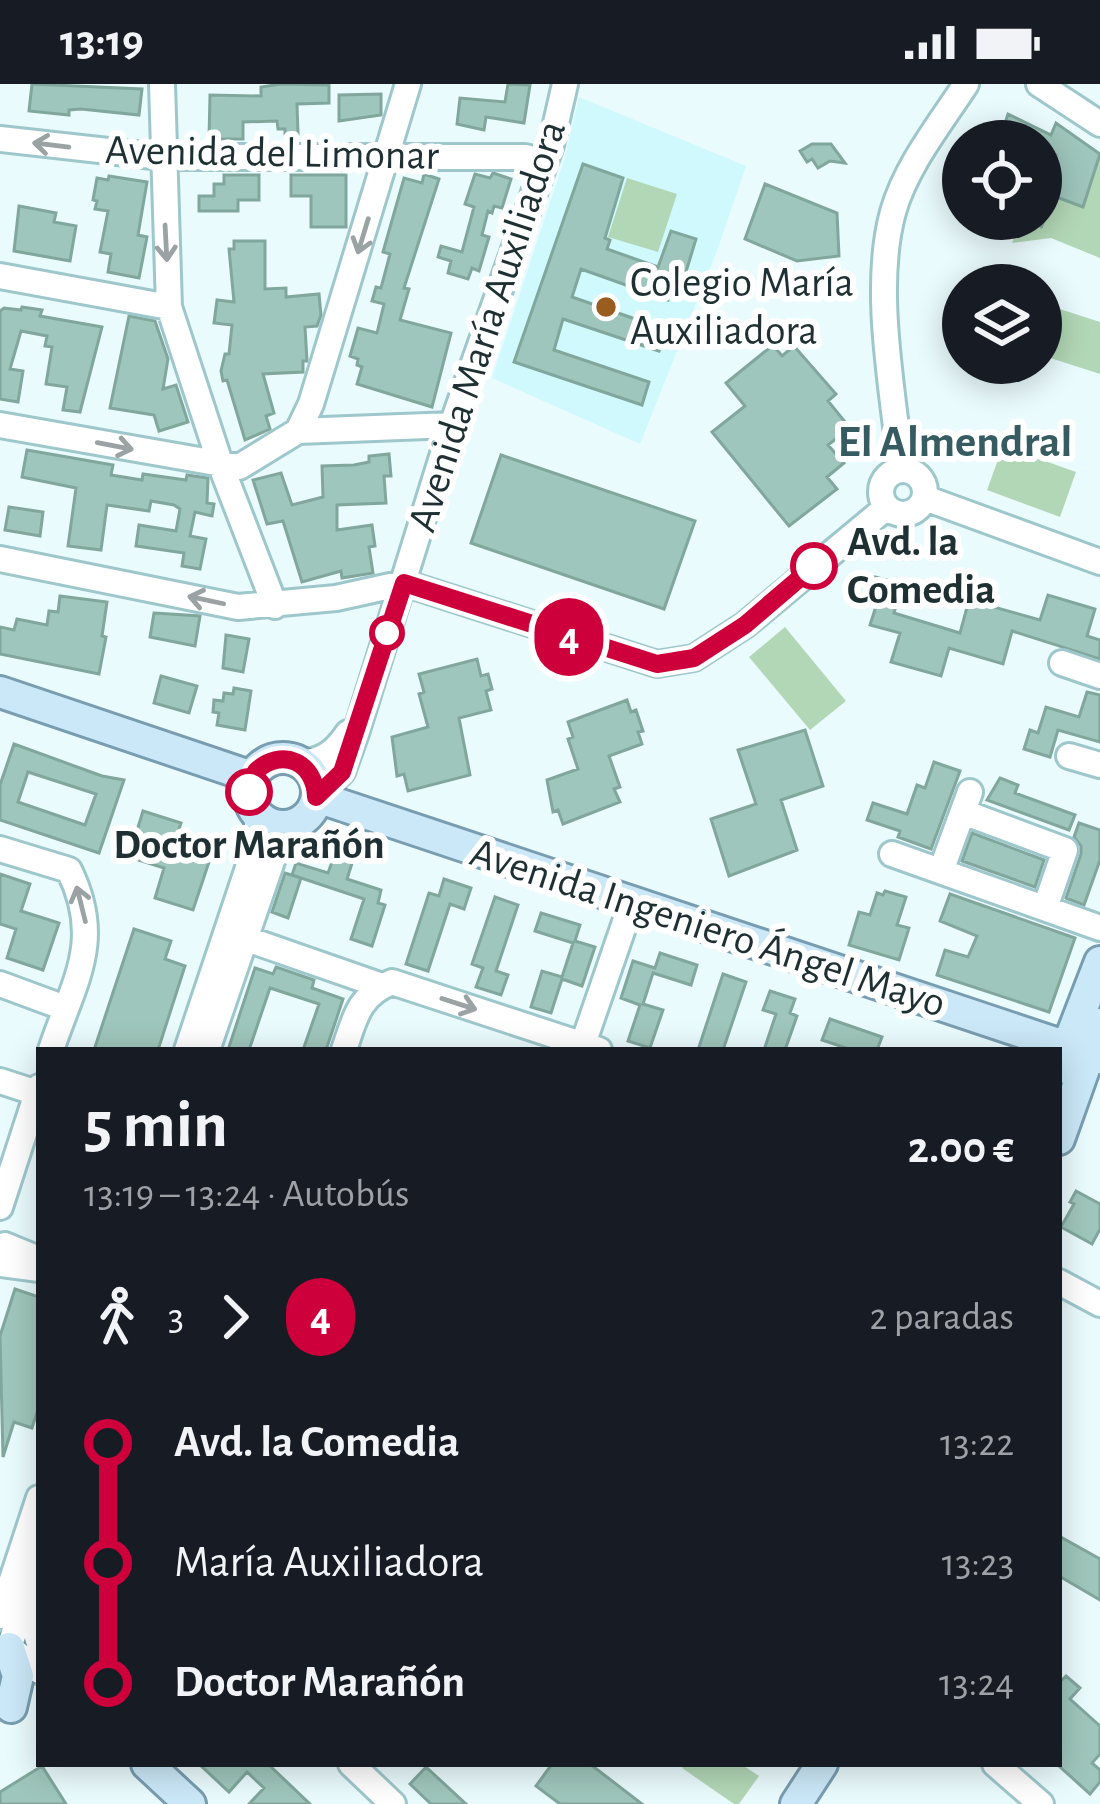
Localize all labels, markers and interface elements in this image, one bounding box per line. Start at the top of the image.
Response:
text: 13:19 [60,19,144,64]
street label: Avenida María Auxiliadora [401,115,573,537]
map controls [942,120,1062,384]
button: locate [942,120,1062,240]
street label: Avenida del Limonar [105,129,440,177]
one-way arrow [32,133,71,155]
one-way arrow [351,216,373,254]
one-way arrow [155,223,178,262]
place label: Colegio María Auxiliadora [630,262,854,352]
button: layers [942,264,1062,384]
marker: Colegio María Auxiliadora [593,294,619,320]
district label: El Almendral [838,420,1072,465]
one-way arrow [95,436,134,458]
place label: Avd. la Comedia [847,521,996,611]
marker: Avd. la Comedia [792,544,836,588]
one-way arrow [187,588,226,610]
line badge: 4 [530,598,608,676]
text: 4 [558,616,580,658]
unlabelled marker [371,617,403,649]
marker: Doctor Marañón [227,770,271,814]
place label: Doctor Marañón [113,824,385,866]
street label: Avenida Ingeniero Ángel Mayo [465,827,952,1025]
one-way arrow [69,886,91,924]
one-way arrow [439,994,477,1016]
text: 5 min [84,1093,228,1159]
text: 2.00 € [908,1126,1014,1171]
text: 13:19 – 13:24 · Autobús [84,1175,409,1214]
icon: walk [84,1284,150,1350]
icon: forward [202,1284,268,1350]
text: 4 [310,1296,331,1338]
text: 3 [168,1298,184,1337]
text: 2 paradas [870,1298,1014,1337]
text: Avd. la Comedia [174,1420,460,1465]
text: 13:22 [940,1424,1014,1463]
text: María Auxiliadora [174,1540,484,1585]
text: 13:23 [942,1544,1014,1583]
text: Doctor Marañón [174,1660,465,1705]
text: 13:24 [939,1664,1014,1703]

